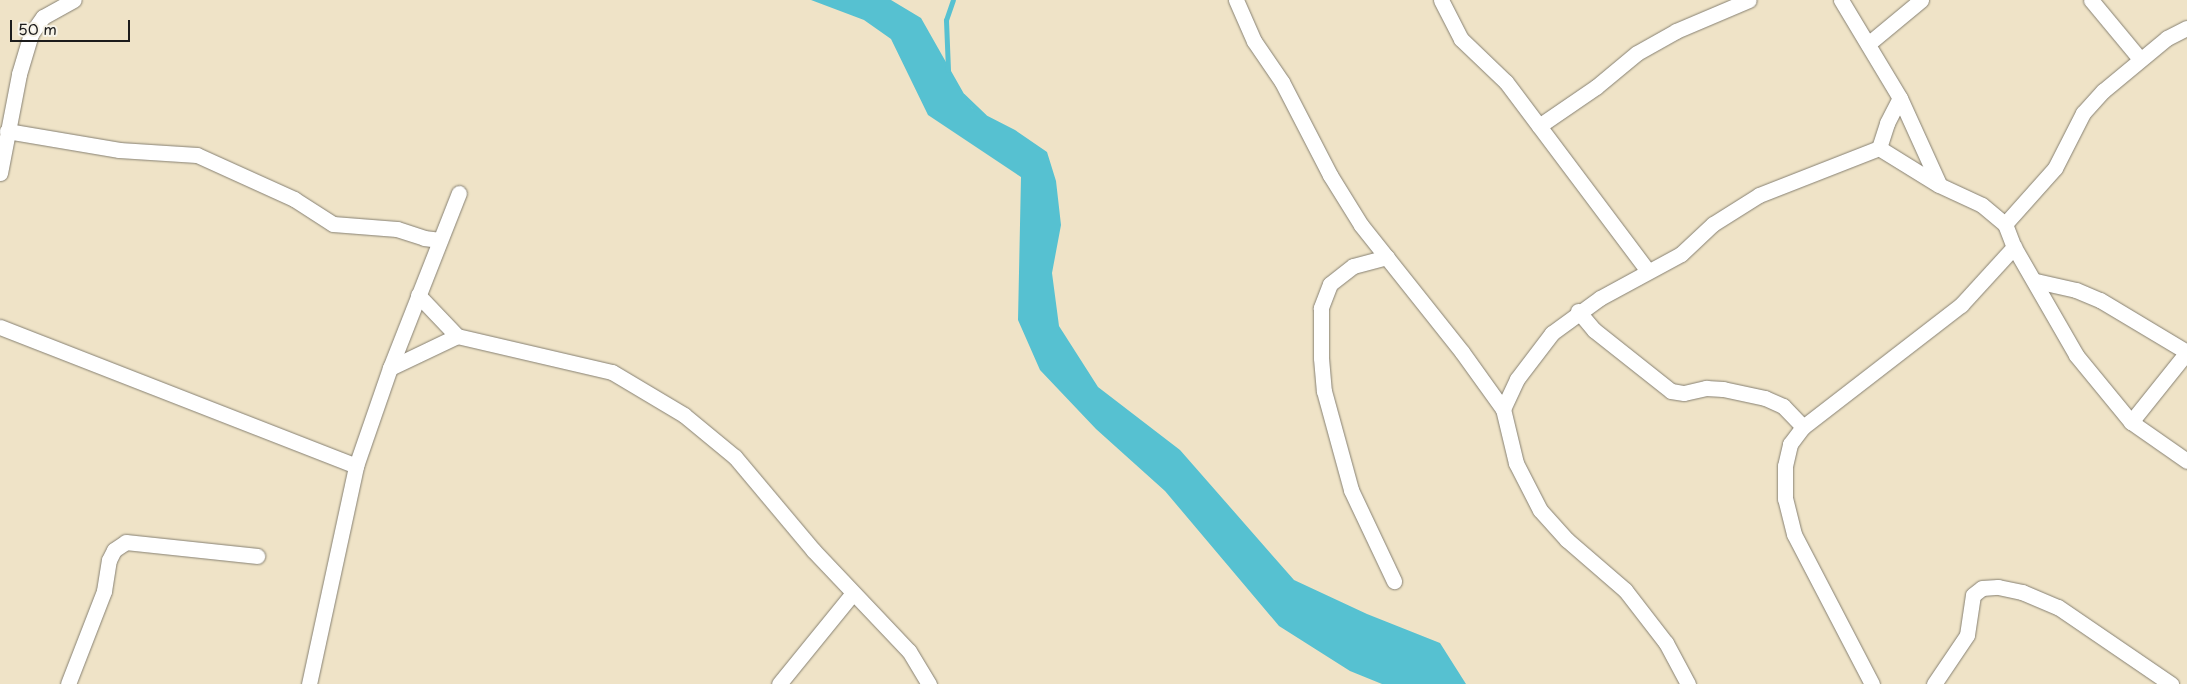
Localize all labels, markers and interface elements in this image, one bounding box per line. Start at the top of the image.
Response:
scale bar [12,10,132,42]
text: 50 m [18,17,57,40]

